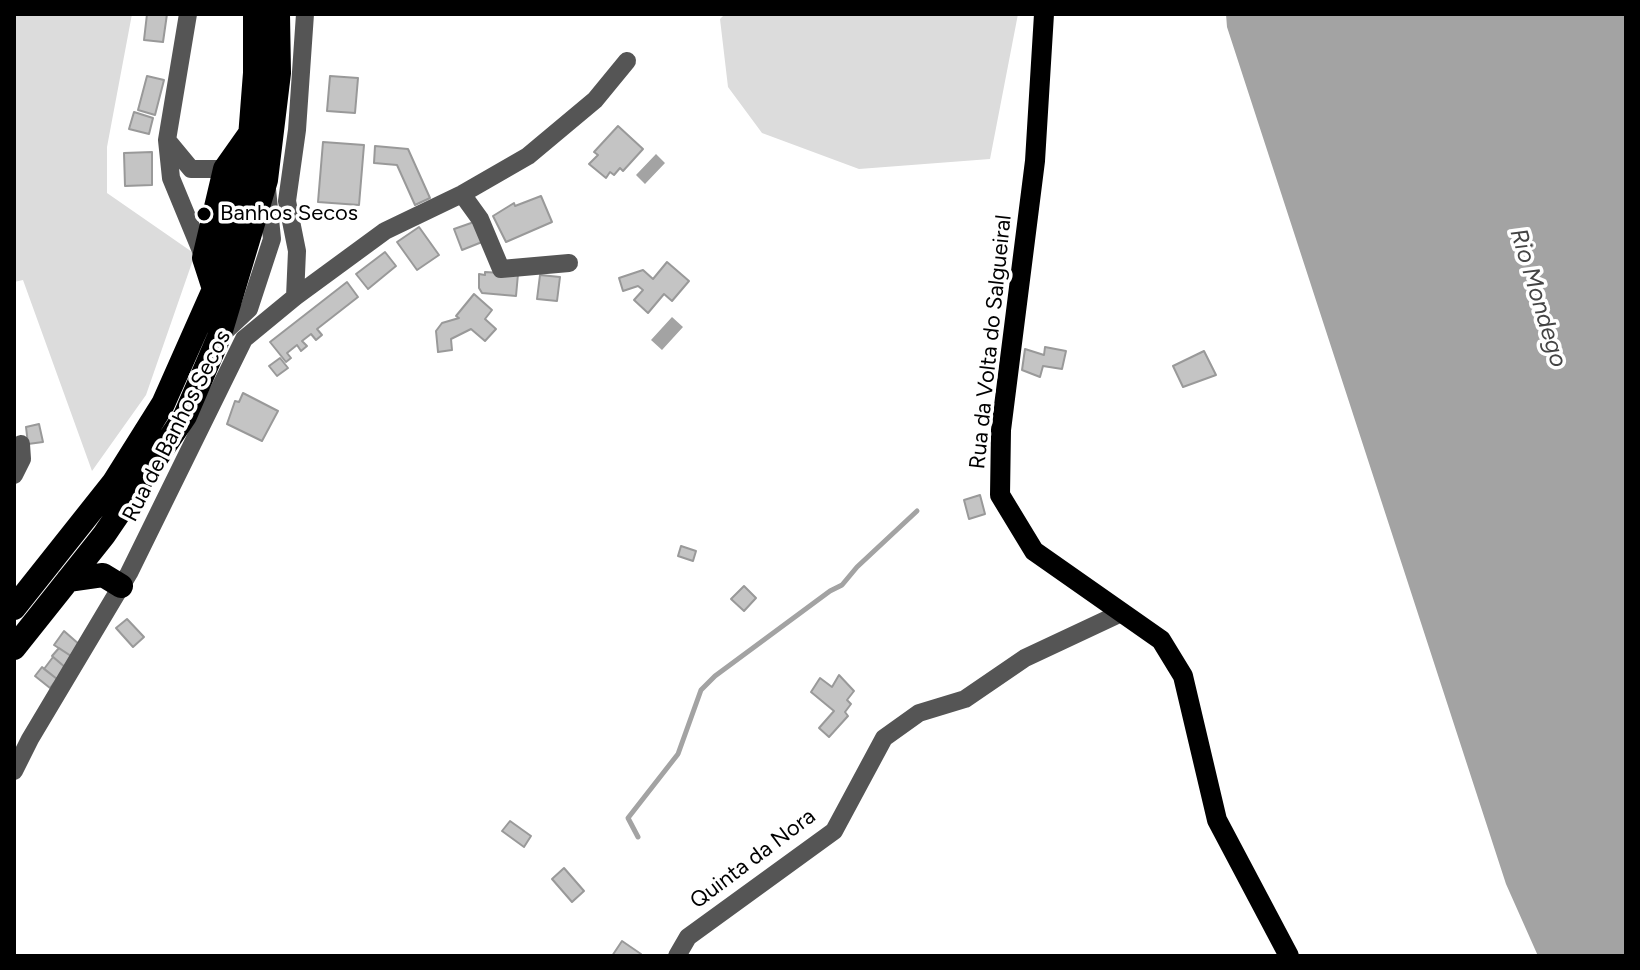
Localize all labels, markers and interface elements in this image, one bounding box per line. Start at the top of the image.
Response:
place label: Banhos Secos [220,201,358,227]
marker: Banhos Secos [195,205,213,223]
street label: Rua da Volta do Salgueiral [965,214,1017,470]
water label: Rio Mondego [1503,225,1573,371]
street label: Rua de Banhos Secos [117,326,237,526]
street label: Quinta da Nora [685,803,821,915]

